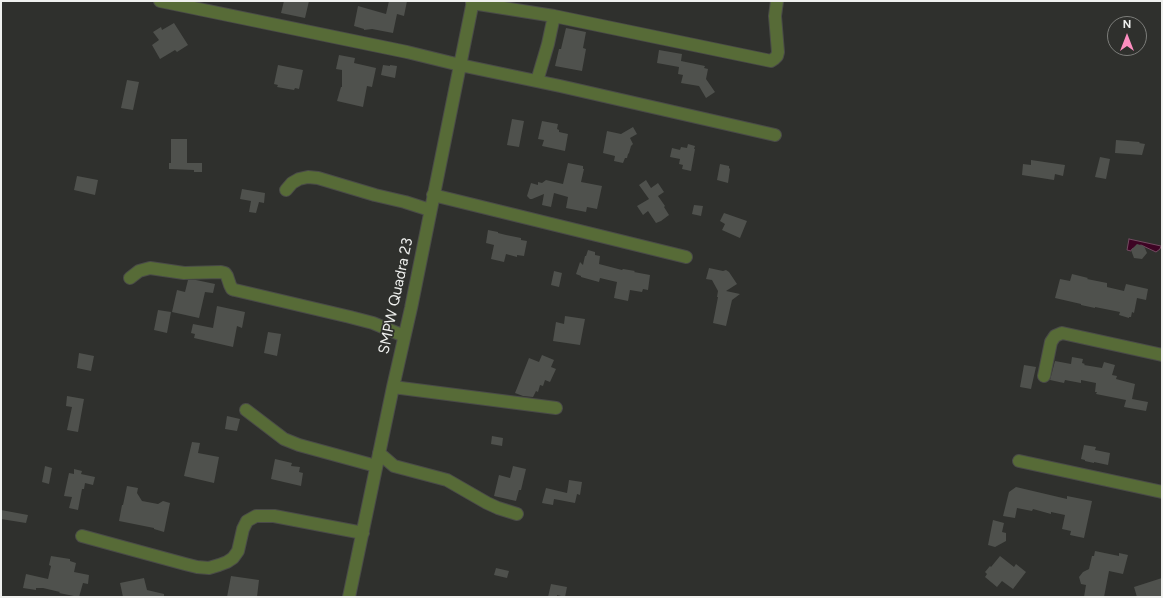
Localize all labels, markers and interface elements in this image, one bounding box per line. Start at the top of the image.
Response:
north arrow [1107,16,1147,56]
text: N [1123,18,1131,31]
street label: SMPW Quadra 23 [375,236,417,356]

